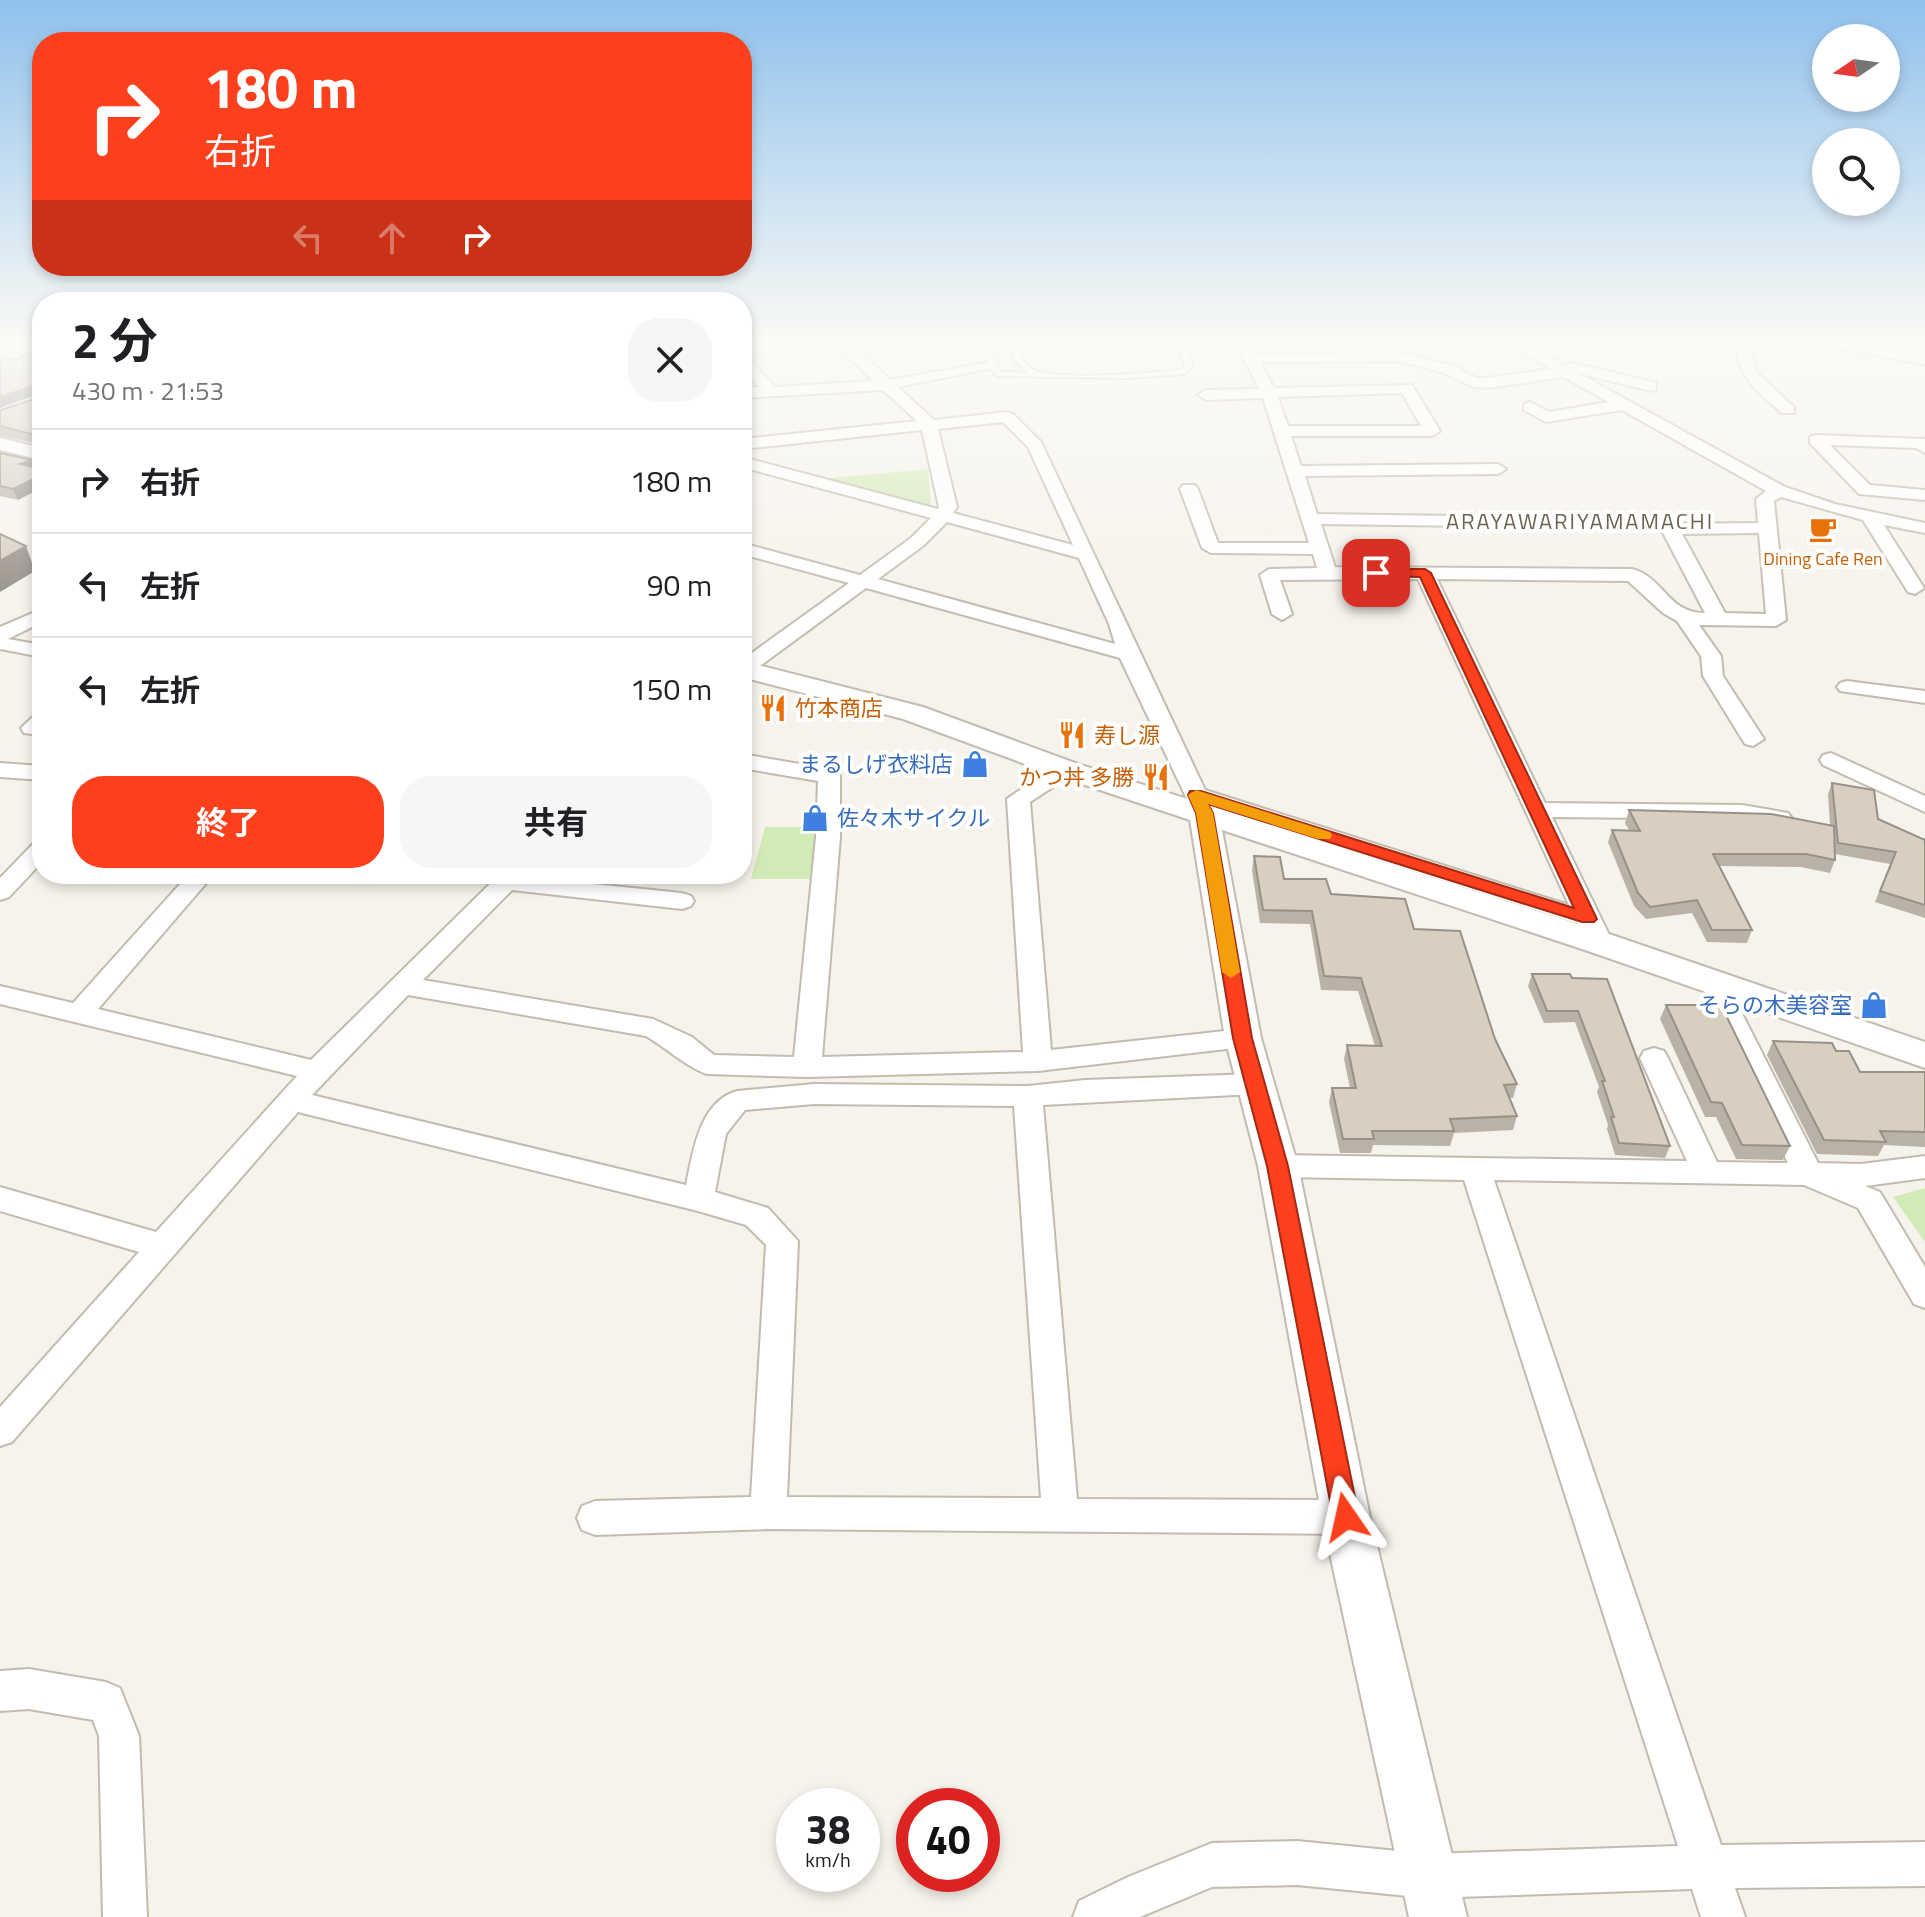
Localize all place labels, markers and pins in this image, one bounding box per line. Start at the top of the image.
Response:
cafe icon: Dining Cafe Ren [1808,514,1838,544]
pin [1342,539,1410,607]
place label: Dining Cafe Ren [1763,545,1883,572]
place label: 竹本商店 [795,691,883,725]
restaurant icon: 竹本商店 [758,693,788,723]
place label: 寿し源 [1094,718,1160,752]
restaurant icon: 寿し源 [1057,720,1087,750]
place label: まるしげ衣料店 [799,747,953,781]
shop icon: まるしげ衣料店 [960,749,990,779]
place label: かつ丼 多勝 [1019,760,1134,794]
restaurant icon: かつ丼 多勝 [1141,762,1171,792]
place label: 佐々木サイクル [837,801,990,835]
shop icon: 佐々木サイクル [800,803,830,833]
place label: そらの木美容室 [1698,988,1852,1022]
shop icon: そらの木美容室 [1859,990,1889,1020]

